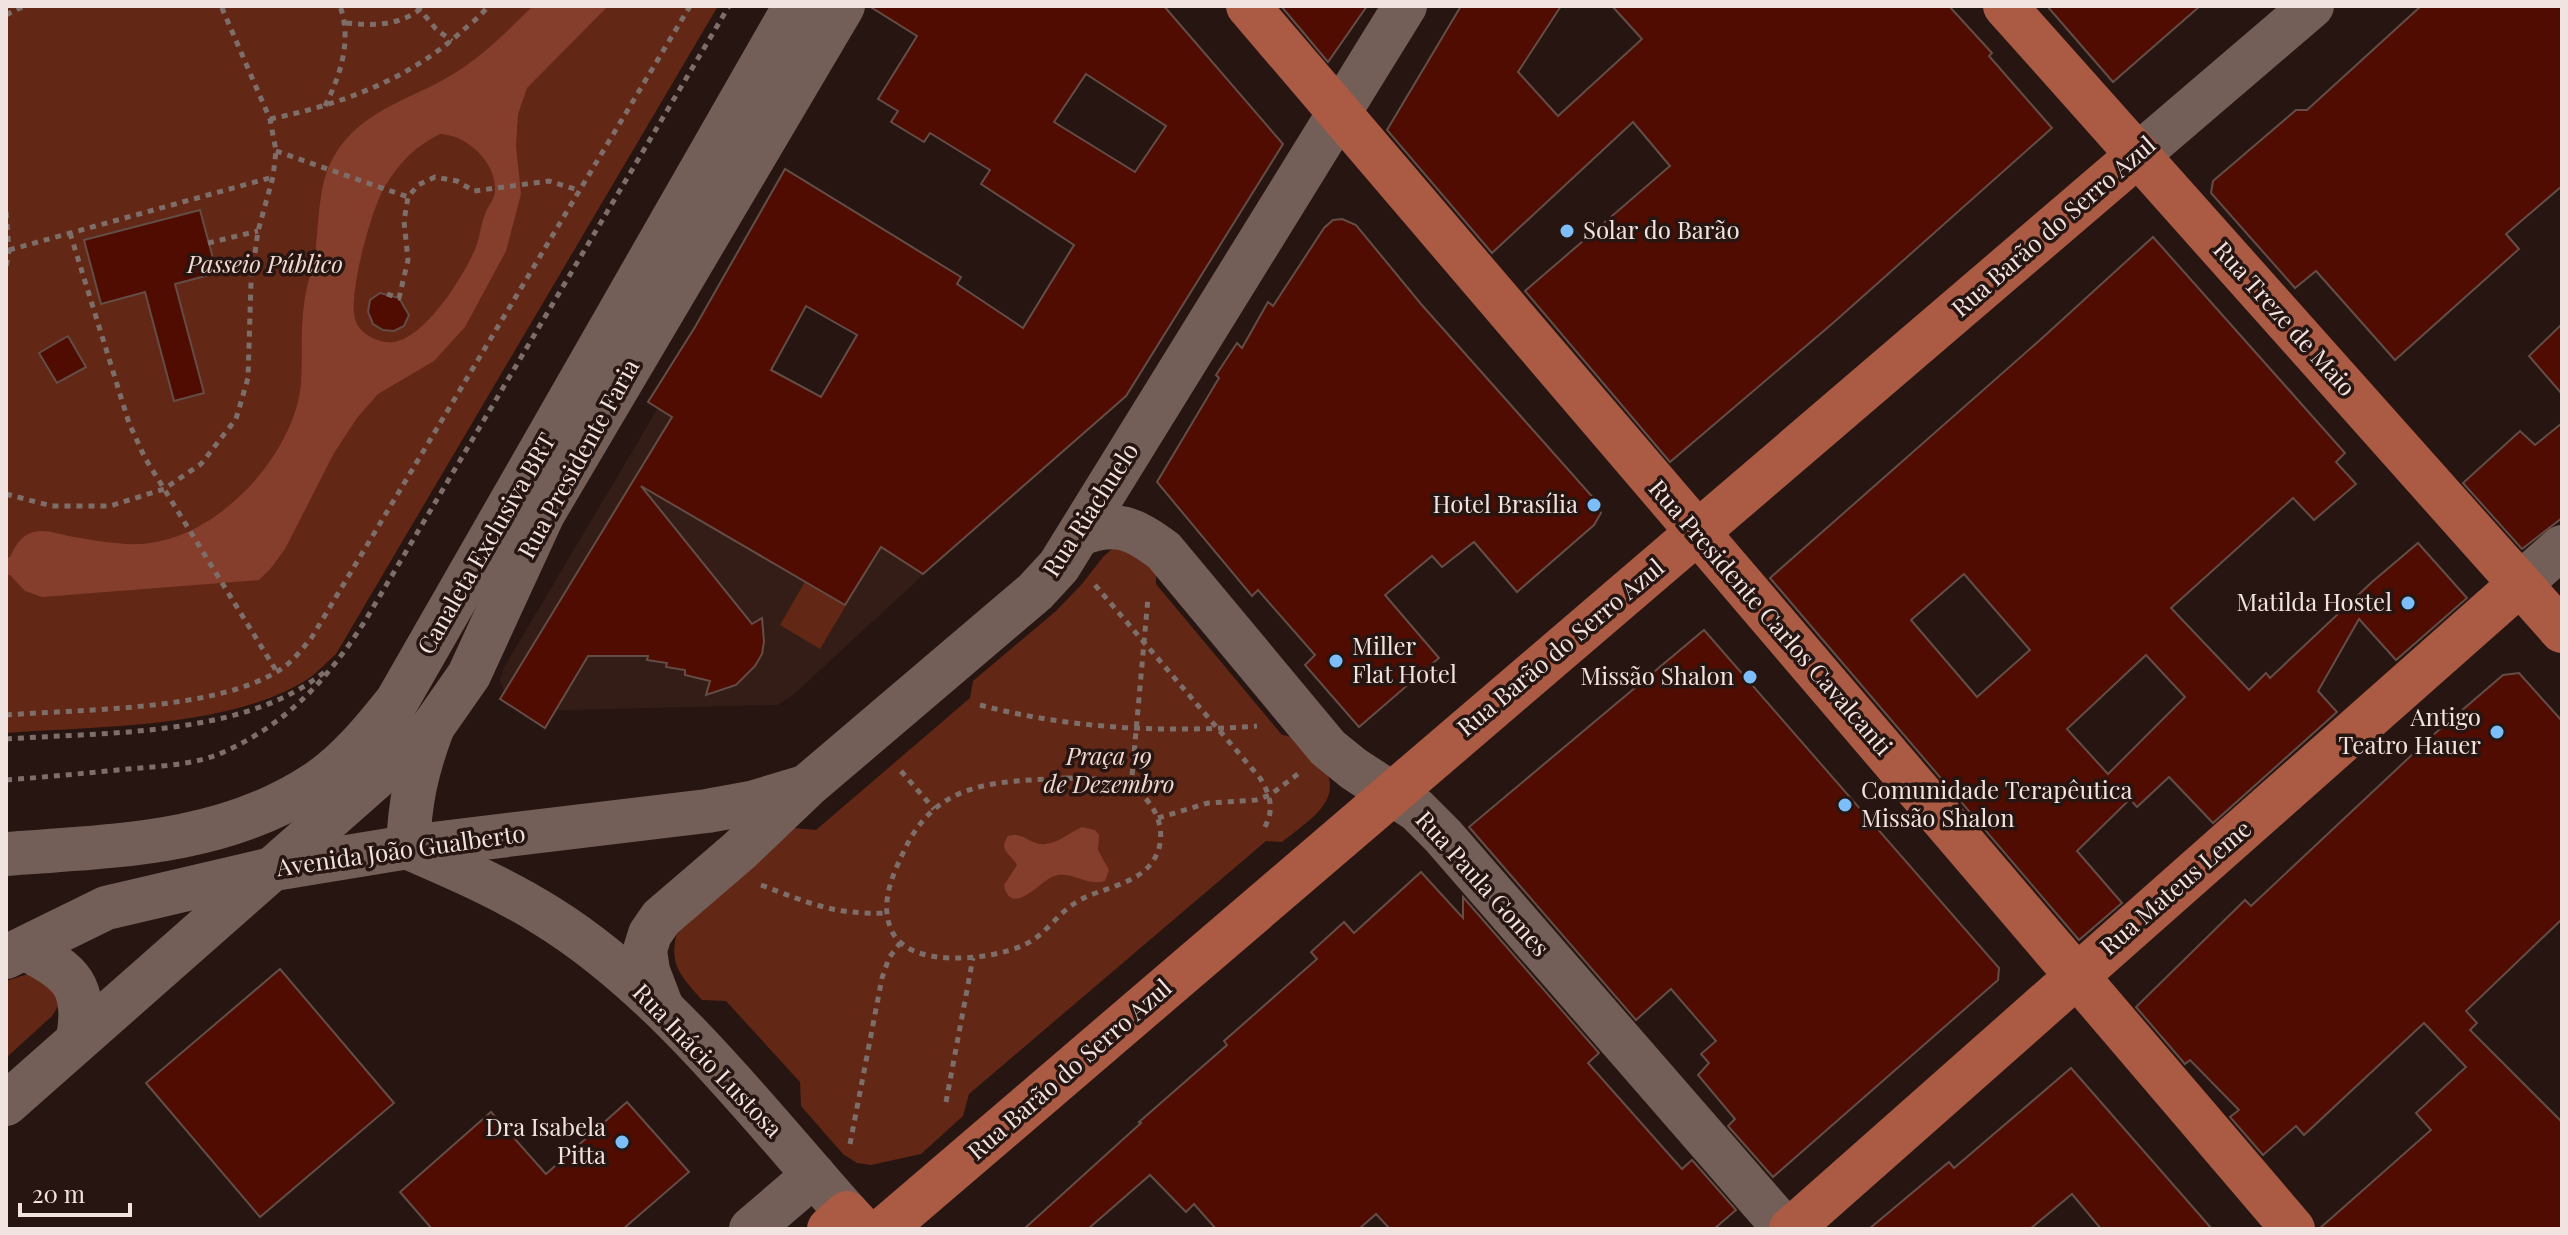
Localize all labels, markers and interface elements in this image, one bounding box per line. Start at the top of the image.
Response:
street label: Rua Barão do Serro Azul [1944,128,2162,323]
place label: Solar do Barão [1583,213,1740,245]
marker: Solar do Barão [1558,222,1576,240]
street label: Rua Treze de Maio [2207,233,2364,402]
park label: Passeio Público [186,247,343,279]
street label: Rua Presidente Faria [509,353,645,563]
street label: Canaleta Exclusiva BRT [409,426,562,660]
street label: Rua Riachuelo [1034,436,1144,582]
street label: Rua Presidente Carlos Cavalcanti [1643,472,1900,761]
place label: Hotel Brasília [1433,487,1578,519]
marker: Hotel Brasília [1585,496,1603,514]
street label: Rua Barão do Serro Azul [1450,550,1670,742]
place label: Matilda Hostel [2236,585,2392,617]
marker: Matilda Hostel [2399,594,2417,612]
place label: Miller Flat Hotel [1352,629,1457,689]
marker: Miller Flat Hotel [1327,652,1345,670]
place label: Missão Shalon [1580,659,1734,691]
marker: Missão Shalon [1741,668,1759,686]
place label: Antigo Teatro Hauer [2338,700,2481,760]
marker: Antigo Teatro Hauer [2488,723,2506,741]
park label: Praça 19 de Dezembro [1043,739,1175,799]
place label: Comunidade Terapêutica Missão Shalon [1861,773,2133,833]
marker: Comunidade Terapêutica Missão Shalon [1836,796,1854,814]
street label: Rua Paula Gomes [1409,803,1557,962]
street label: Rua Mateus Leme [2092,812,2257,961]
street label: Avenida João Gualberto [273,816,527,882]
street label: Rua Barão do Serro Azul [960,971,1178,1166]
street label: Rua Inácio Lustosa [627,976,790,1144]
place label: Dra Isabela Pitta [485,1110,606,1170]
marker: Dra Isabela Pitta [613,1133,631,1151]
scale bar [20,1167,130,1217]
text: 20 m [32,1177,85,1209]

